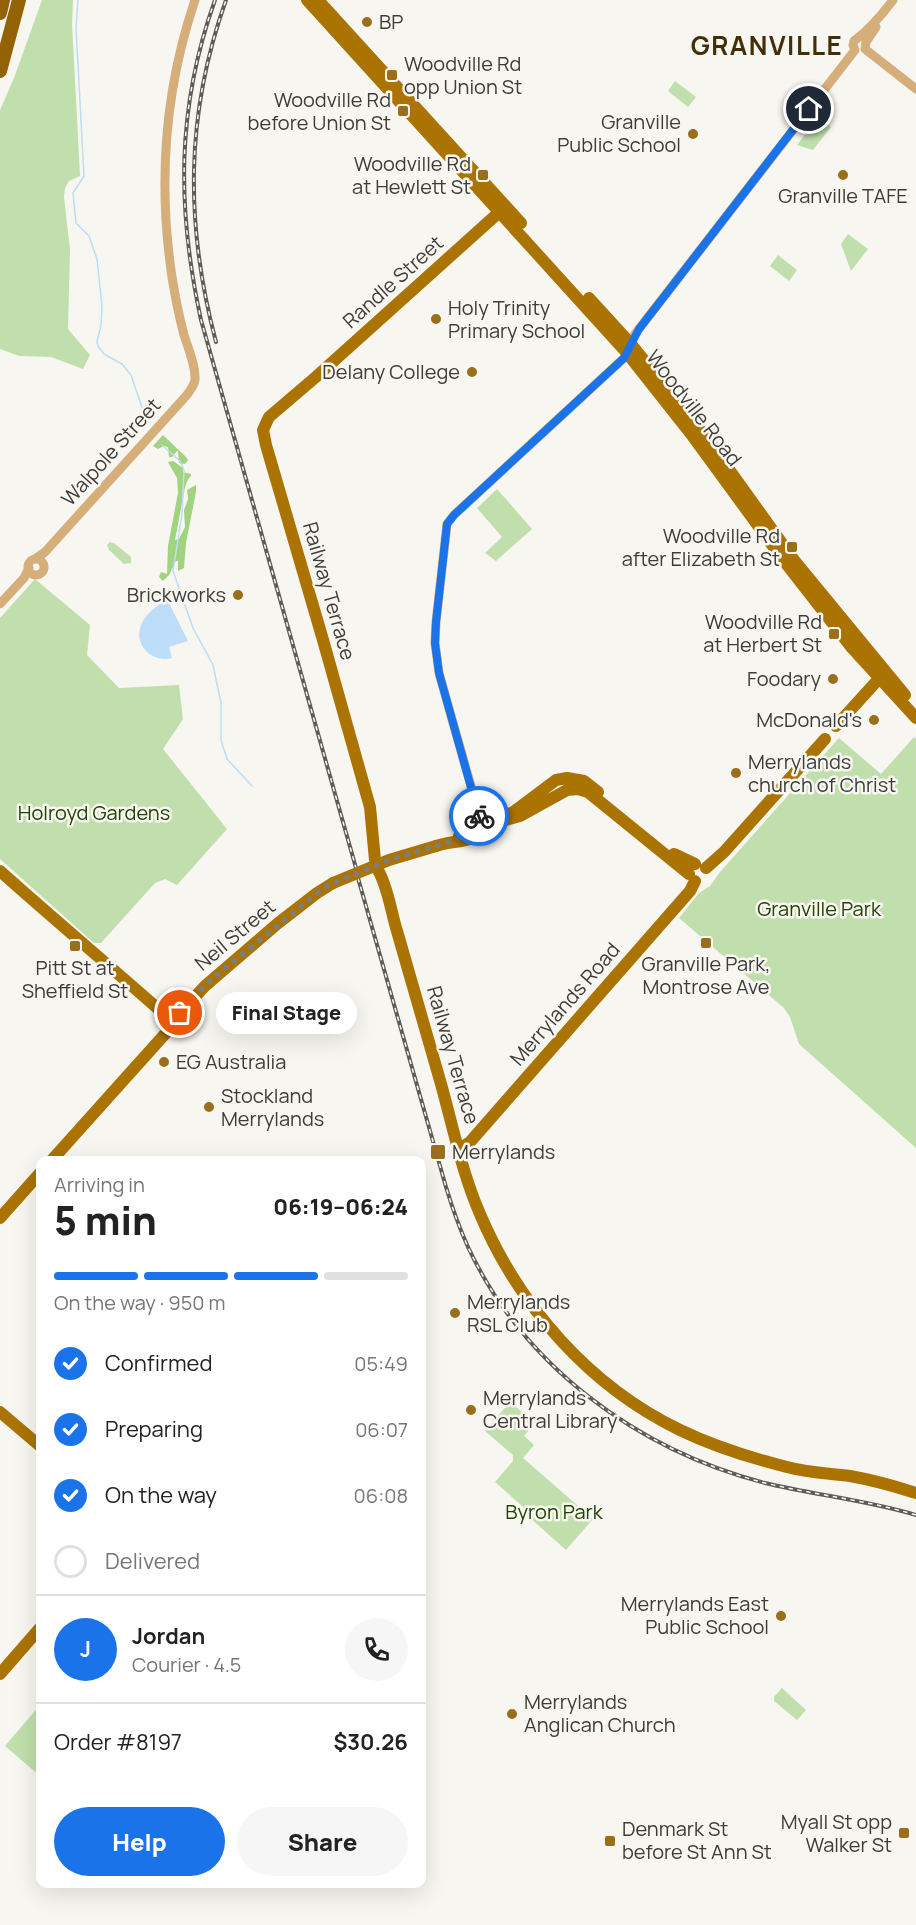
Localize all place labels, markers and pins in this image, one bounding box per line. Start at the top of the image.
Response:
place label: BP [379,8,403,35]
marker: BP [360,15,374,29]
place label: Woodville Rd opp Union St [404,50,522,100]
marker: Woodville Rd opp Union St [385,68,399,82]
pin [783,83,834,134]
place label: Woodville Rd before Union St [248,86,391,136]
marker: Woodville Rd before Union St [396,104,410,118]
place label: Granville Public School [557,108,681,158]
marker: Granville Public School [686,127,700,141]
place label: Woodville Rd at Hewlett St [352,150,471,200]
marker: Woodville Rd at Hewlett St [476,168,490,182]
marker: Granville TAFE [836,168,850,182]
place label: Granville TAFE [778,182,908,209]
place label: Holy Trinity Primary School [448,294,585,344]
marker: Holy Trinity Primary School [429,312,443,326]
place label: Delany College [322,358,460,385]
marker: Delany College [465,365,479,379]
place label: Woodville Rd after Elizabeth St [622,522,780,572]
marker: Woodville Rd after Elizabeth St [785,540,799,554]
place label: Brickworks [127,581,226,608]
marker: Brickworks [231,588,245,602]
place label: Woodville Rd at Herbert St [703,608,822,658]
marker: Woodville Rd at Herbert St [827,627,841,641]
place label: Foodary [747,665,821,692]
marker: Foodary [826,672,840,686]
place label: McDonald's [756,706,862,733]
marker: McDonald's [867,713,881,727]
place label: Merrylands church of Christ [748,748,896,798]
marker: Merrylands church of Christ [729,766,743,780]
marker: Granville Park, Montrose Ave [699,936,713,950]
marker: Pitt St at Sheffield St [68,939,82,953]
place label: Granville Park, Montrose Ave [642,950,770,1000]
place label: Pitt St at Sheffield St [22,954,128,1004]
pin [154,987,205,1038]
callout: Final Stage [216,992,357,1034]
place label: EG Australia [176,1048,286,1075]
marker: EG Australia [157,1055,171,1069]
place label: Stockland Merrylands [221,1082,324,1132]
marker: Stockland Merrylands [202,1100,216,1114]
place label: Merrylands [452,1138,555,1165]
marker: Merrylands [429,1143,447,1161]
place label: Merrylands RSL Club [467,1288,570,1338]
marker: Merrylands RSL Club [448,1306,462,1320]
place label: Merrylands Central Library [483,1384,618,1434]
marker: Merrylands Central Library [464,1403,478,1417]
place label: Merrylands East Public School [621,1590,769,1640]
marker: Merrylands East Public School [774,1609,788,1623]
place label: Merrylands Anglican Church [524,1688,676,1738]
marker: Merrylands Anglican Church [505,1707,519,1721]
place label: Myall St opp Walker St [781,1808,892,1858]
place label: Denmark St before St Ann St [622,1815,772,1865]
marker: Myall St opp Walker St [897,1826,911,1840]
marker: Denmark St before St Ann St [603,1834,617,1848]

